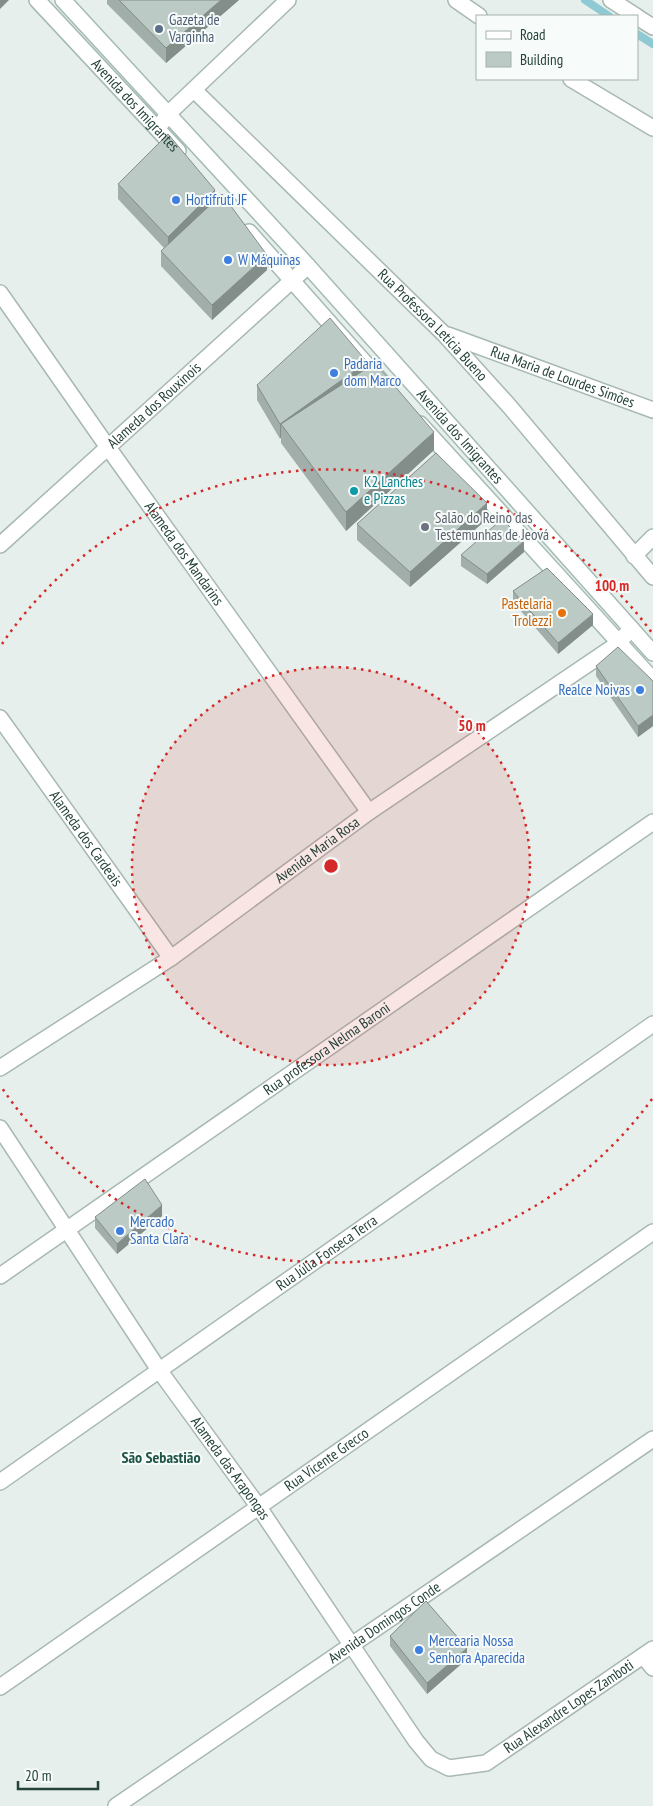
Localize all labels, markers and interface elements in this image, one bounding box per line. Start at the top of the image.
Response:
place label: Gazeta de Varginha [168,10,220,46]
legend [476,15,638,80]
marker: Gazeta de Varginha [153,23,165,35]
text: Road [520,25,546,44]
text: Building [520,50,563,69]
street label: Avenida dos Imigrantes [88,54,184,155]
place label: Hortifruti JF [186,190,247,209]
marker: Hortifruti JF [170,194,182,206]
place label: W Máquinas [238,250,300,269]
marker: W Máquinas [222,254,234,266]
street label: Rua Professora Letícia Bueno [374,265,492,385]
street label: Rua Maria de Lourdes Simões [488,341,637,411]
place label: Padaria dom Marco [344,354,401,390]
street label: Alameda dos Rouxinois [103,358,205,452]
marker: Padaria dom Marco [328,367,340,379]
street label: Avenida dos Imigrantes [413,385,508,487]
place label: K2 Lanches e Pizzas [364,472,423,508]
marker: K2 Lanches e Pizzas [348,485,360,497]
street label: Alameda dos Mandarins [141,498,228,609]
place label: Salão do Reino das Testemunhas de Jeová [435,508,549,544]
marker: Salão do Reino das Testemunhas de Jeová [419,521,431,533]
text: 100 m [595,576,629,595]
place label: Pastelaria Trolezzi [502,594,552,630]
marker: Pastelaria Trolezzi [556,607,568,619]
place label: Realce Noivas [559,680,630,699]
marker: Realce Noivas [634,684,646,696]
text: 50 m [458,716,486,735]
street label: Alameda dos Cardeais [46,787,127,890]
street label: Avenida Maria Rosa [271,812,363,887]
centre of rings [322,857,340,875]
street label: Rua professora Nelma Baroni [259,998,394,1099]
street label: Rua Júlia Fonseca Terra [272,1210,381,1294]
place label: Mercado Santa Clara [130,1212,189,1248]
marker: Mercado Santa Clara [114,1225,126,1237]
street label: Alameda das Arapongas [187,1413,275,1523]
street label: Rua Vicente Grecco [280,1423,372,1495]
district label: São Sebastião [121,1447,201,1467]
street label: Avenida Domingos Conde [324,1577,444,1667]
place label: Mercearia Nossa Senhora Aparecida [429,1631,525,1667]
marker: Mercearia Nossa Senhora Aparecida [413,1644,425,1656]
street label: Rua Alexandre Lopes Zamboti [500,1655,637,1757]
scale bar [18,1758,98,1790]
text: 20 m [25,1766,51,1785]

